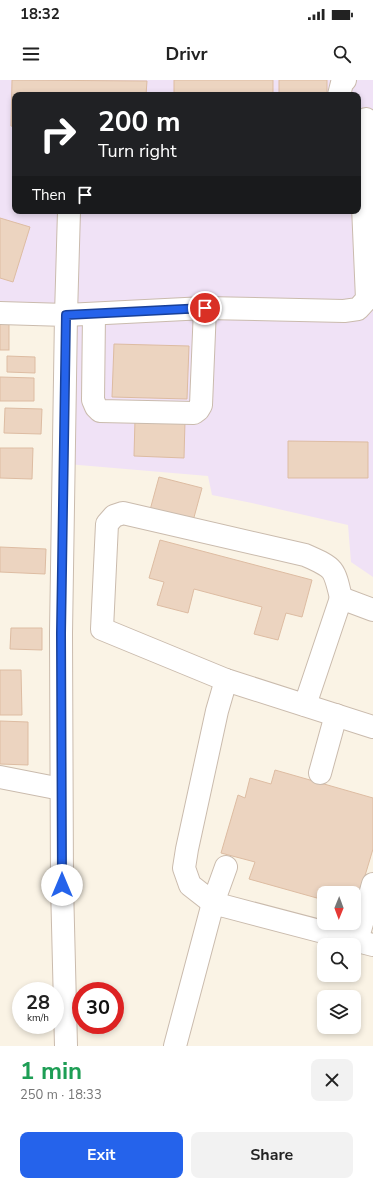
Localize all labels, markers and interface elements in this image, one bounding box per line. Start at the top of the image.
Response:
text: 18:32 [20,4,60,24]
text: Drivr [166,42,207,66]
icon: menu [20,43,42,65]
icon: search [331,43,353,65]
text: 200 m [98,103,181,141]
icon: right [32,108,84,160]
text: Turn right [98,139,177,163]
icon: arrive [74,184,96,206]
text: Then [32,185,66,205]
pin [188,291,222,325]
icon: arrive [194,297,216,319]
position arrow [41,864,83,906]
north arrow [317,886,361,930]
map controls [317,886,361,1034]
button: search [317,938,361,982]
speed limit sign: 30 [72,982,124,1034]
text: 28 [26,989,50,1016]
button: layers [317,990,361,1034]
text: km/h [27,1011,49,1025]
text: 1 min [20,1055,82,1087]
button: close [311,1059,353,1101]
text: 250 m · 18:33 [20,1086,102,1104]
button: Exit [20,1132,183,1178]
button: Share [191,1132,353,1178]

